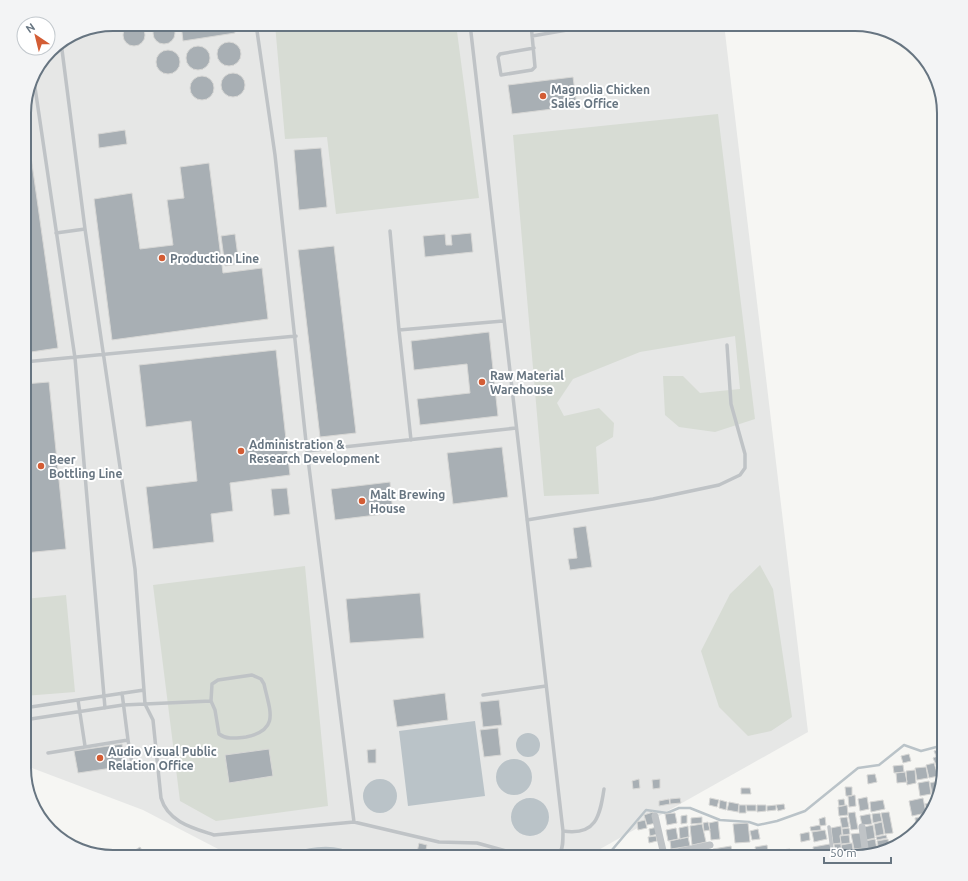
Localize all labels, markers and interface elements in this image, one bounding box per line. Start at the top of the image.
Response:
north arrow [16,16,56,56]
text: N [23,21,37,35]
place label: Magnolia Chicken Sales Office [551,83,650,110]
marker: Magnolia Chicken Sales Office [538,91,548,101]
place label: Production Line [170,252,259,265]
marker: Production Line [157,253,167,263]
place label: Raw Material Warehouse [490,369,564,396]
marker: Raw Material Warehouse [477,377,487,387]
place label: Administration & Research Development [249,438,380,465]
marker: Administration & Research Development [236,446,246,456]
place label: Beer Bottling Line [49,453,122,480]
marker: Beer Bottling Line [36,461,46,471]
place label: Malt Brewing House [370,488,445,515]
marker: Malt Brewing House [357,496,367,506]
place label: Audio Visual Public Relation Office [108,745,217,772]
marker: Audio Visual Public Relation Office [95,753,105,763]
scale bar [824,839,891,865]
text: 50 m [830,846,857,859]

